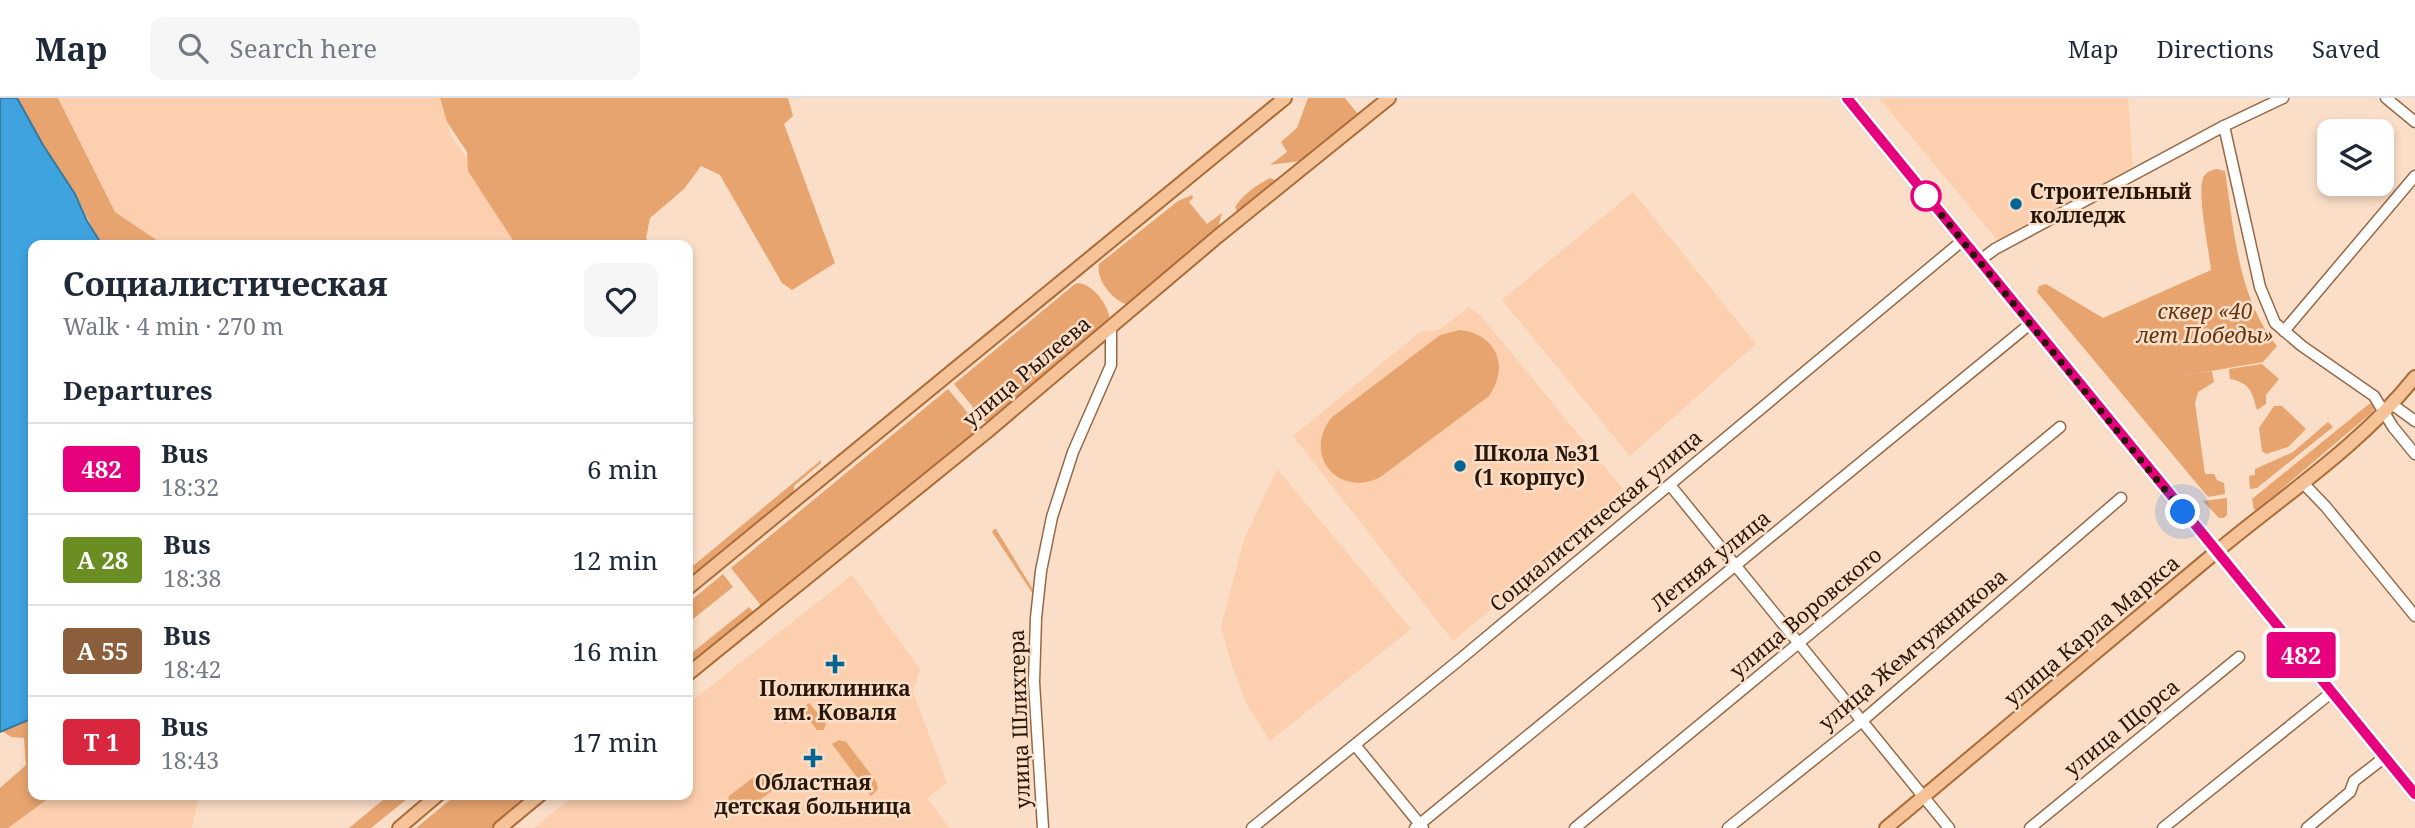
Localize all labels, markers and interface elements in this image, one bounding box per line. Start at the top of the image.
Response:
search box [150,17,640,80]
text: Map [35,26,108,71]
icon: search [174,29,212,67]
text: Search here [230,30,377,66]
text: Map [2068,32,2119,65]
text: Directions [2157,32,2274,65]
text: Saved [2312,32,2380,65]
map controls [2317,119,2394,196]
button: layers [2317,119,2394,196]
place label: Строительный колледж [2030,177,2192,229]
unlabelled marker [1911,181,1941,211]
marker: Строительный колледж [2008,196,2024,212]
text: Социалистическая [63,261,388,306]
button: heart [584,263,658,337]
park label: cквер «40 лет Победы» [2135,297,2274,349]
street label: улица Рылеева [956,309,1096,433]
text: Walk · 4 min · 270 m [63,310,283,342]
text: Departures [63,372,213,408]
street label: Социалистическая улица [1483,423,1707,617]
text: Bus [161,435,208,471]
place label: Школа №31 (1 корпус) [1474,439,1600,491]
text: 6 min [587,451,658,487]
text: 482 [81,452,122,485]
marker: Школа №31 (1 корпус) [1452,458,1468,474]
text: 18:32 [161,471,219,503]
your location [2165,494,2200,529]
street label: Летняя улица [1645,503,1776,617]
text: Bus [163,526,211,562]
street label: улица Воровского [1723,540,1887,684]
text: 12 min [573,542,658,578]
text: А 28 [77,543,128,576]
street label: улица Карла Маркса [1998,549,2185,712]
text: 18:38 [163,562,221,594]
street label: улица Жемчужникова [1812,562,2012,736]
text: Bus [163,617,211,653]
street label: улица Шлихтера [1002,629,1036,809]
line badge: 482 [2261,632,2341,678]
text: 16 min [573,633,658,669]
text: А 55 [77,634,128,667]
text: 482 [2281,638,2321,671]
text: 18:42 [163,653,221,685]
marker: Поликлиника им. Коваля [825,654,845,674]
street label: улица Щорса [2058,672,2185,782]
place label: Поликлиника им. Коваля [759,674,911,726]
text: Bus [161,708,208,744]
text: 17 min [573,724,658,760]
text: Т 1 [84,725,119,758]
text: 18:43 [161,744,219,776]
marker: Областная детская больница [803,748,823,768]
place label: Областная детская больница [715,768,911,820]

